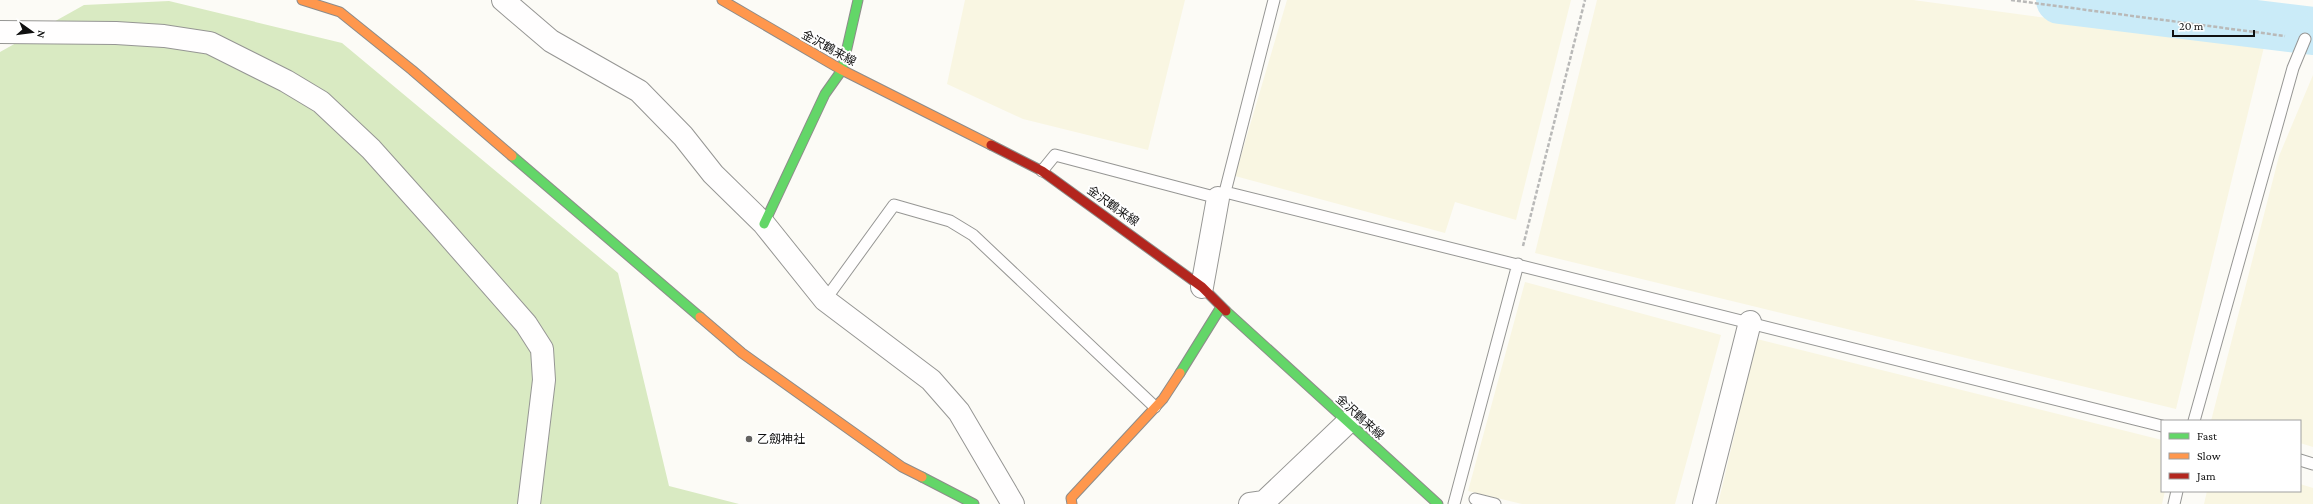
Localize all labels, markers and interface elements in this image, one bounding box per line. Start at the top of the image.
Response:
north arrow [12,12,52,52]
scale bar [2173,12,2254,38]
text: 20 m [2179,19,2204,33]
street label: 金沢鶴来線 [799,27,859,69]
text: N [35,29,48,40]
street label: 金沢鶴来線 [1084,183,1142,229]
street label: 金沢鶴来線 [1333,392,1387,442]
legend [2161,420,2301,492]
text: Fast [2197,429,2218,443]
place label: 乙劔神社 [757,432,805,446]
marker: 乙劔神社 [744,434,754,444]
text: Slow [2197,449,2221,463]
text: Jam [2196,469,2216,483]

